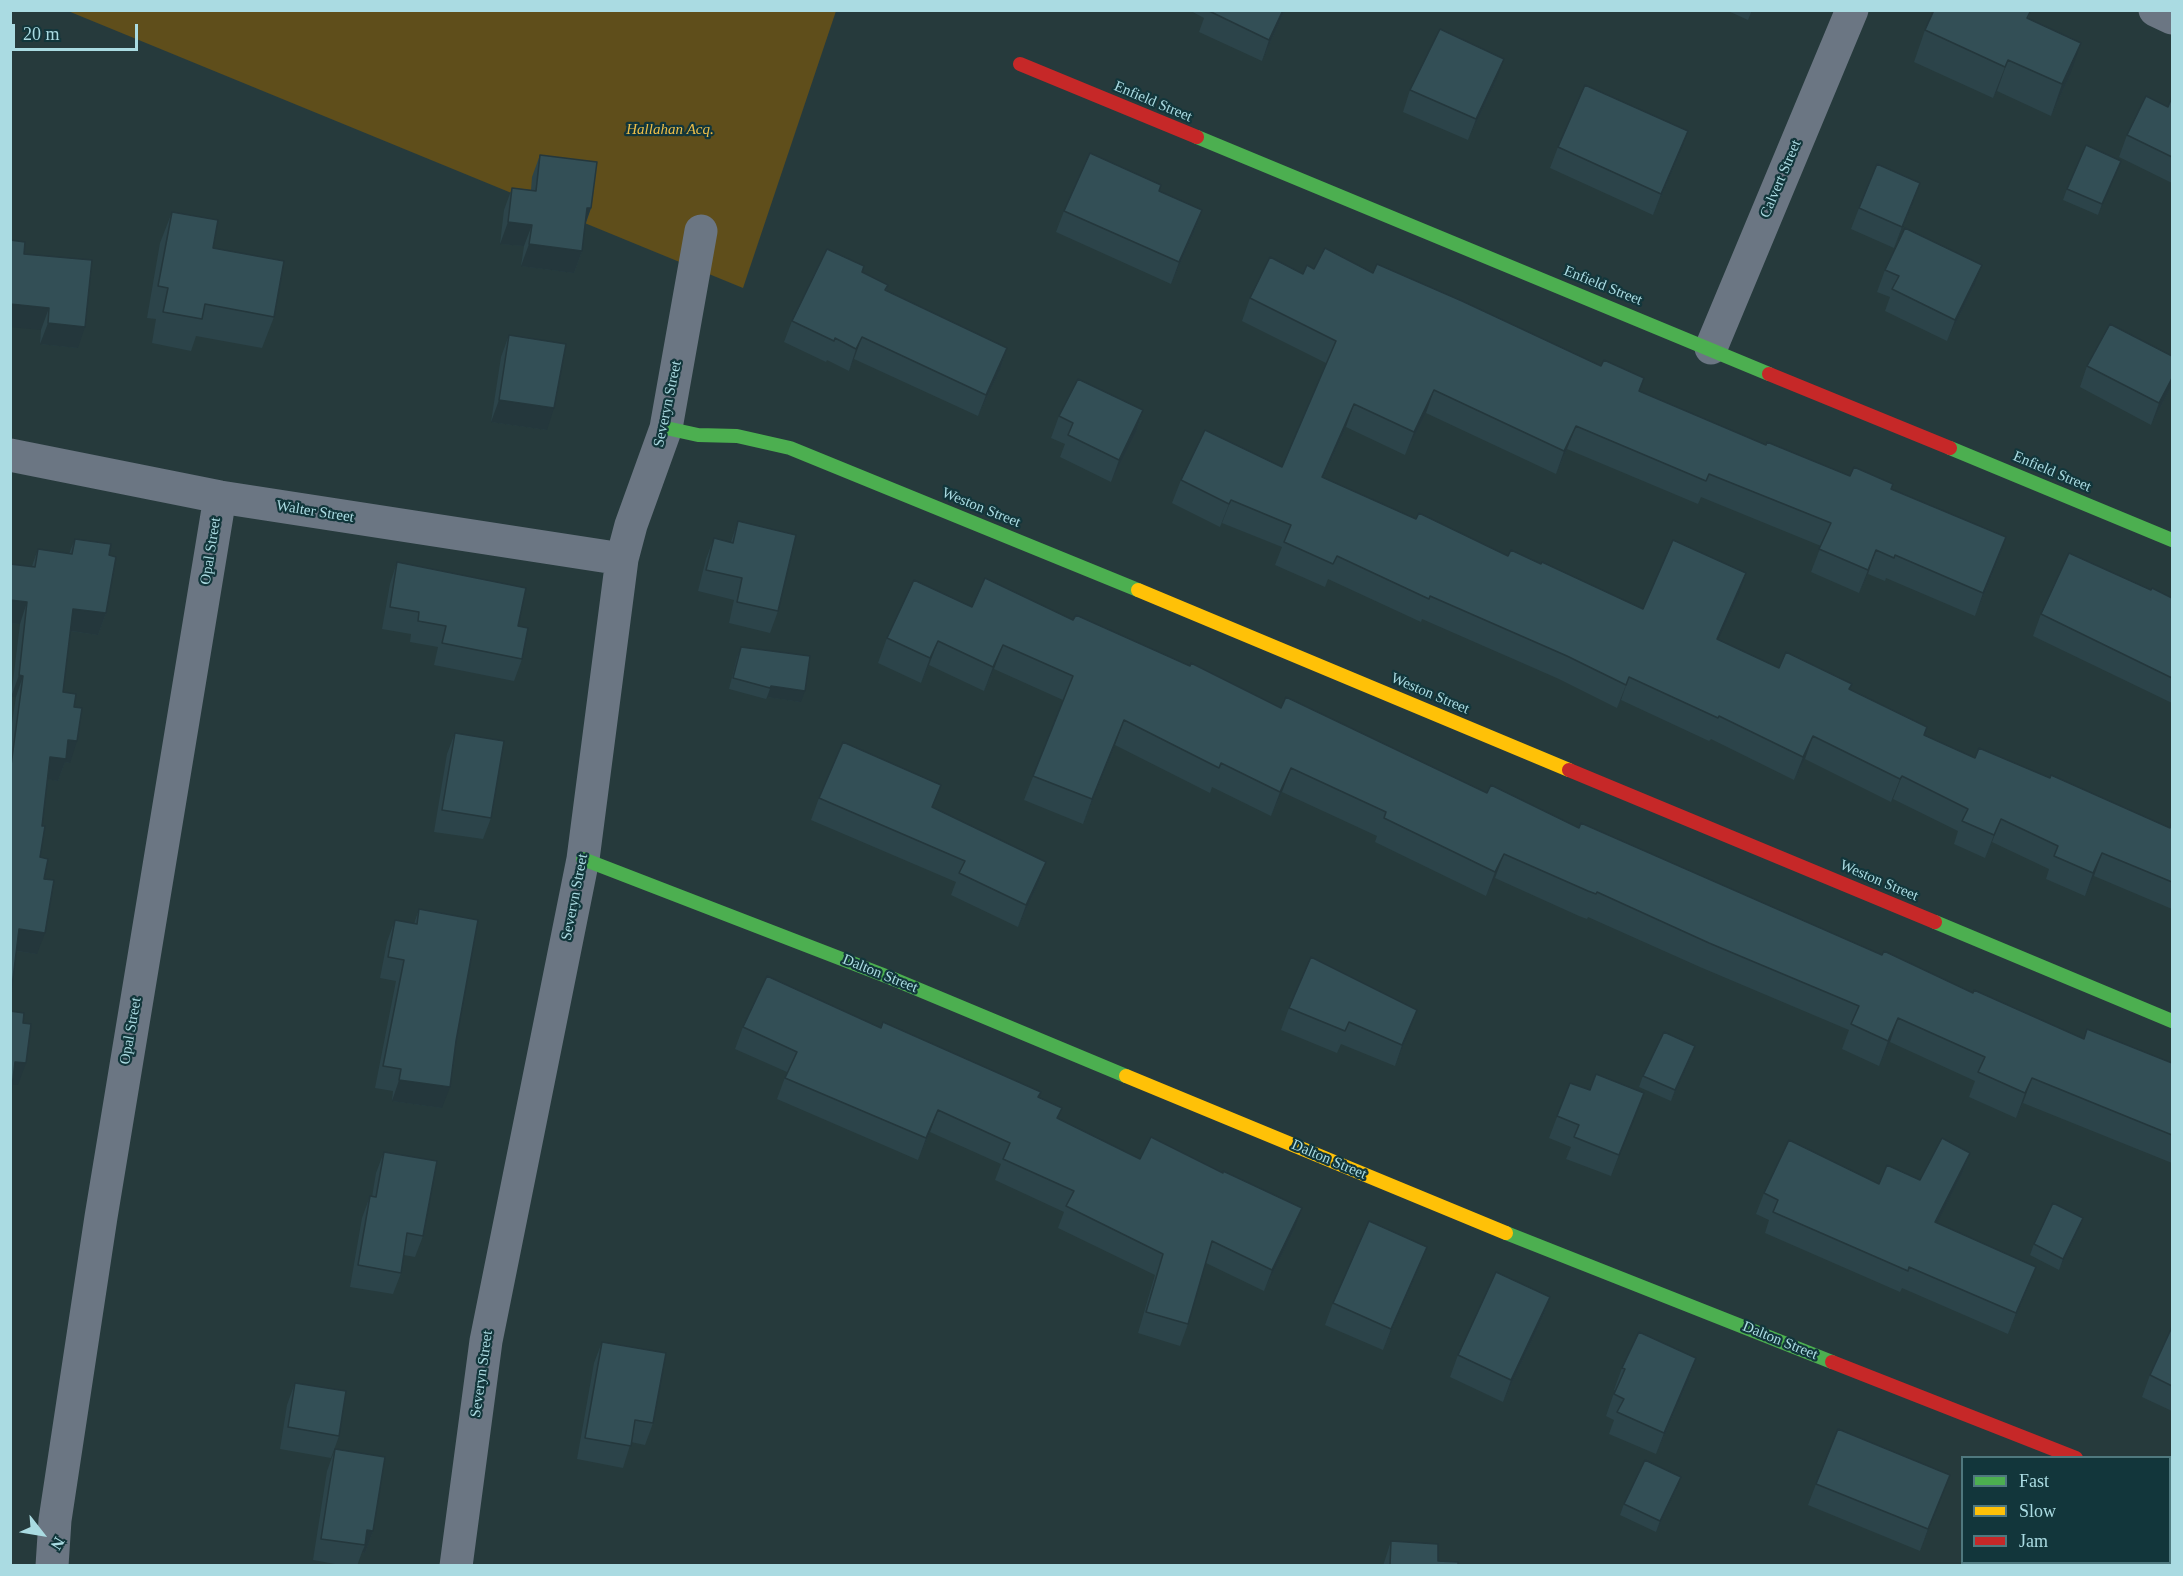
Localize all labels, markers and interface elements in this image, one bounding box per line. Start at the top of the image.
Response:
scale bar [15,12,141,50]
text: 20 m [23,24,60,44]
street label: Enfield Street [1111,78,1195,126]
park label: Hallahan Acq. [626,121,714,139]
street label: Calvert Street [1757,137,1805,221]
street label: Enfield Street [1561,262,1645,310]
street label: Severyn Street [650,359,686,449]
street label: Enfield Street [2010,448,2094,496]
street label: Weston Street [939,484,1023,532]
street label: Walter Street [275,497,355,527]
street label: Opal Street [197,516,225,586]
street label: Weston Street [1388,669,1472,719]
street label: Severyn Street [558,852,592,942]
street label: Weston Street [1837,856,1921,906]
street label: Dalton Street [840,951,920,997]
street label: Opal Street [116,996,146,1066]
street label: Dalton Street [1289,1136,1369,1184]
street label: Dalton Street [1740,1318,1820,1364]
street label: Severyn Street [467,1329,497,1419]
legend [1961,1456,2171,1564]
text: Fast [2019,1471,2049,1491]
text: Slow [2019,1501,2056,1521]
north arrow [12,1504,72,1564]
text: Jam [2019,1531,2048,1551]
text: N [48,1534,68,1553]

